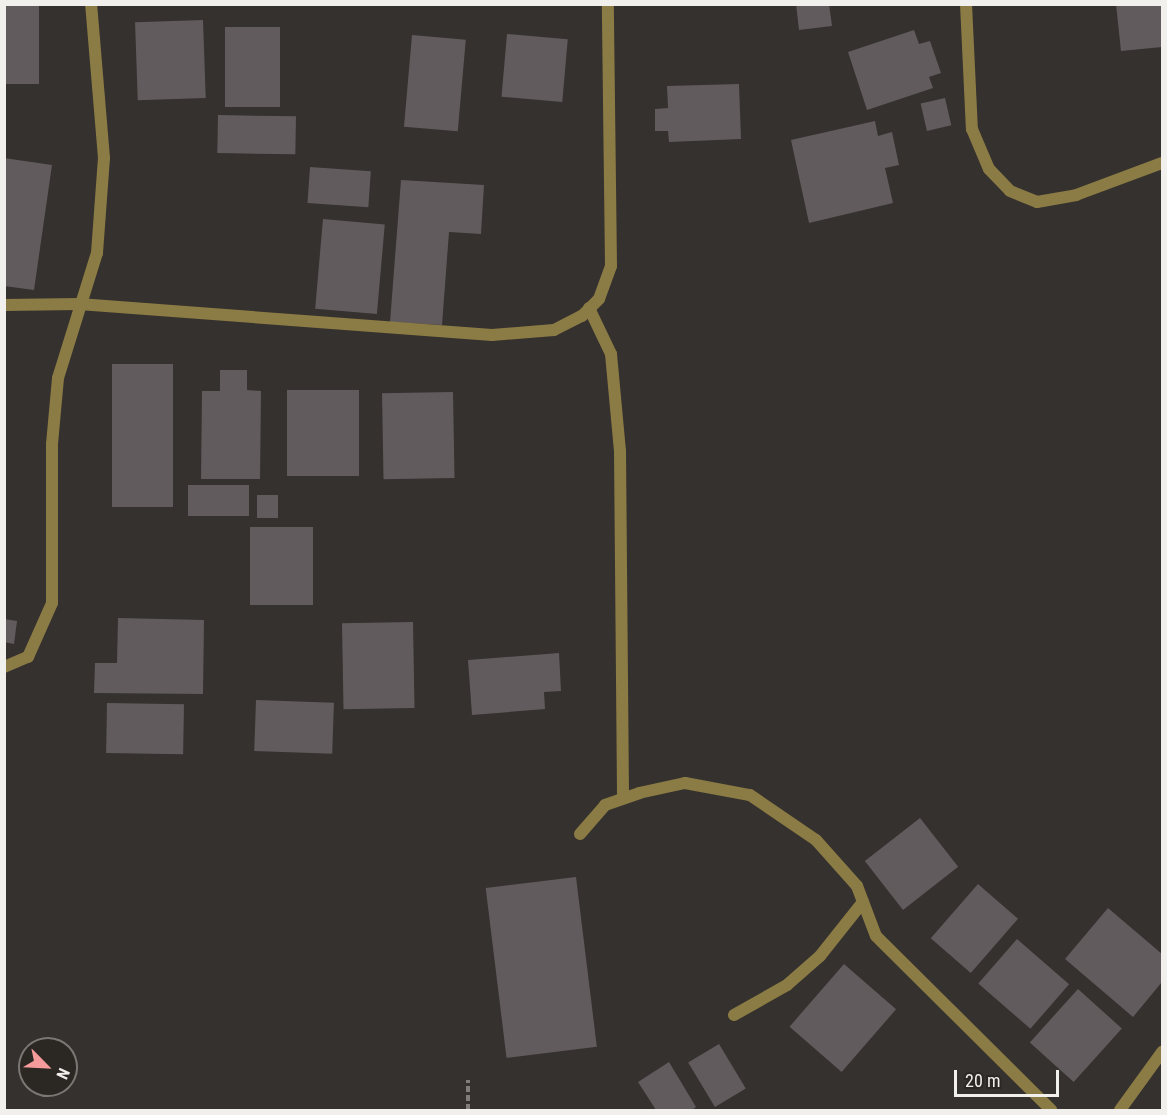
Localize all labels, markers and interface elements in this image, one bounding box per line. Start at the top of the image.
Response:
north arrow [18,1037,78,1097]
scale bar [957,1058,1062,1096]
text: N [52,1065,74,1082]
text: 20 m [965,1070,1000,1091]

